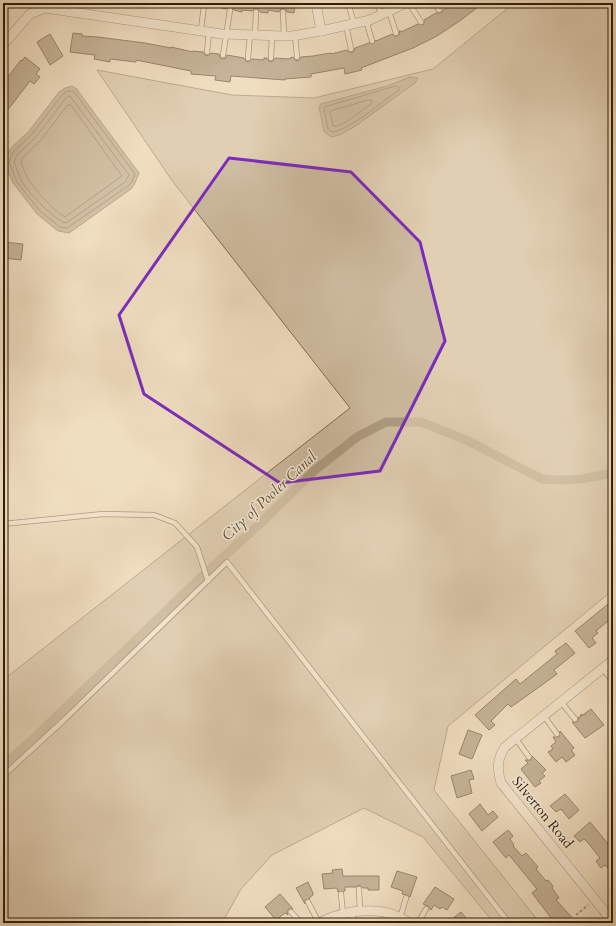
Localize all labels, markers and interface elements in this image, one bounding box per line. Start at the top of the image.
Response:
water label: City of Pooler Canal [217,446,321,545]
street label: Silverton Road [508,772,578,853]

